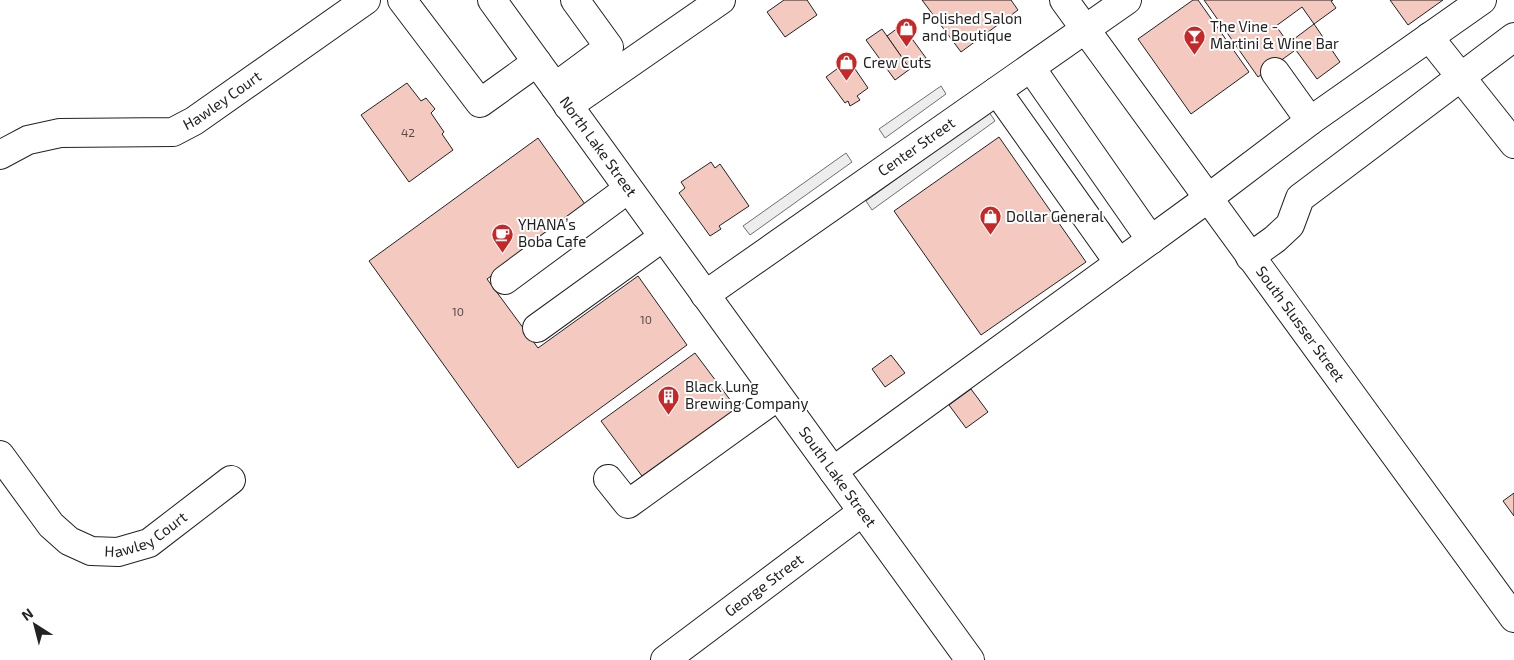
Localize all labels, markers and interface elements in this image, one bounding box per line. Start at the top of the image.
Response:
place label: Polished Salon and Boutique [922,9,1022,44]
shop icon: Polished Salon and Boutique [894,16,918,47]
place label: The Vine - Martini & Wine Bar [1210,17,1339,52]
bar icon: The Vine - Martini & Wine Bar [1182,24,1206,55]
shop icon: Crew Cuts [835,51,859,82]
place label: Crew Cuts [863,53,931,71]
street label: Hawley Court [180,66,265,133]
street label: North Lake Street [557,92,641,200]
street label: Center Street [874,113,958,179]
house number: 42 [401,125,415,139]
shop icon: Dollar General [978,205,1002,236]
place label: Dollar General [1006,207,1104,225]
place label: YHANA’s Boba Cafe [518,215,586,250]
cafe icon: YHANA’s Boba Cafe [490,222,514,253]
street label: South Slusser Street [1253,262,1349,385]
house number: 10 [452,304,464,318]
house number: 10 [640,312,652,326]
place label: Black Lung Brewing Company [685,377,809,412]
building icon: Black Lung Brewing Company [657,384,681,415]
street label: South Lake Street [796,423,881,530]
street label: Hawley Court [104,507,190,561]
street label: George Street [721,549,807,620]
north arrow [10,600,60,650]
text: N [18,604,36,624]

